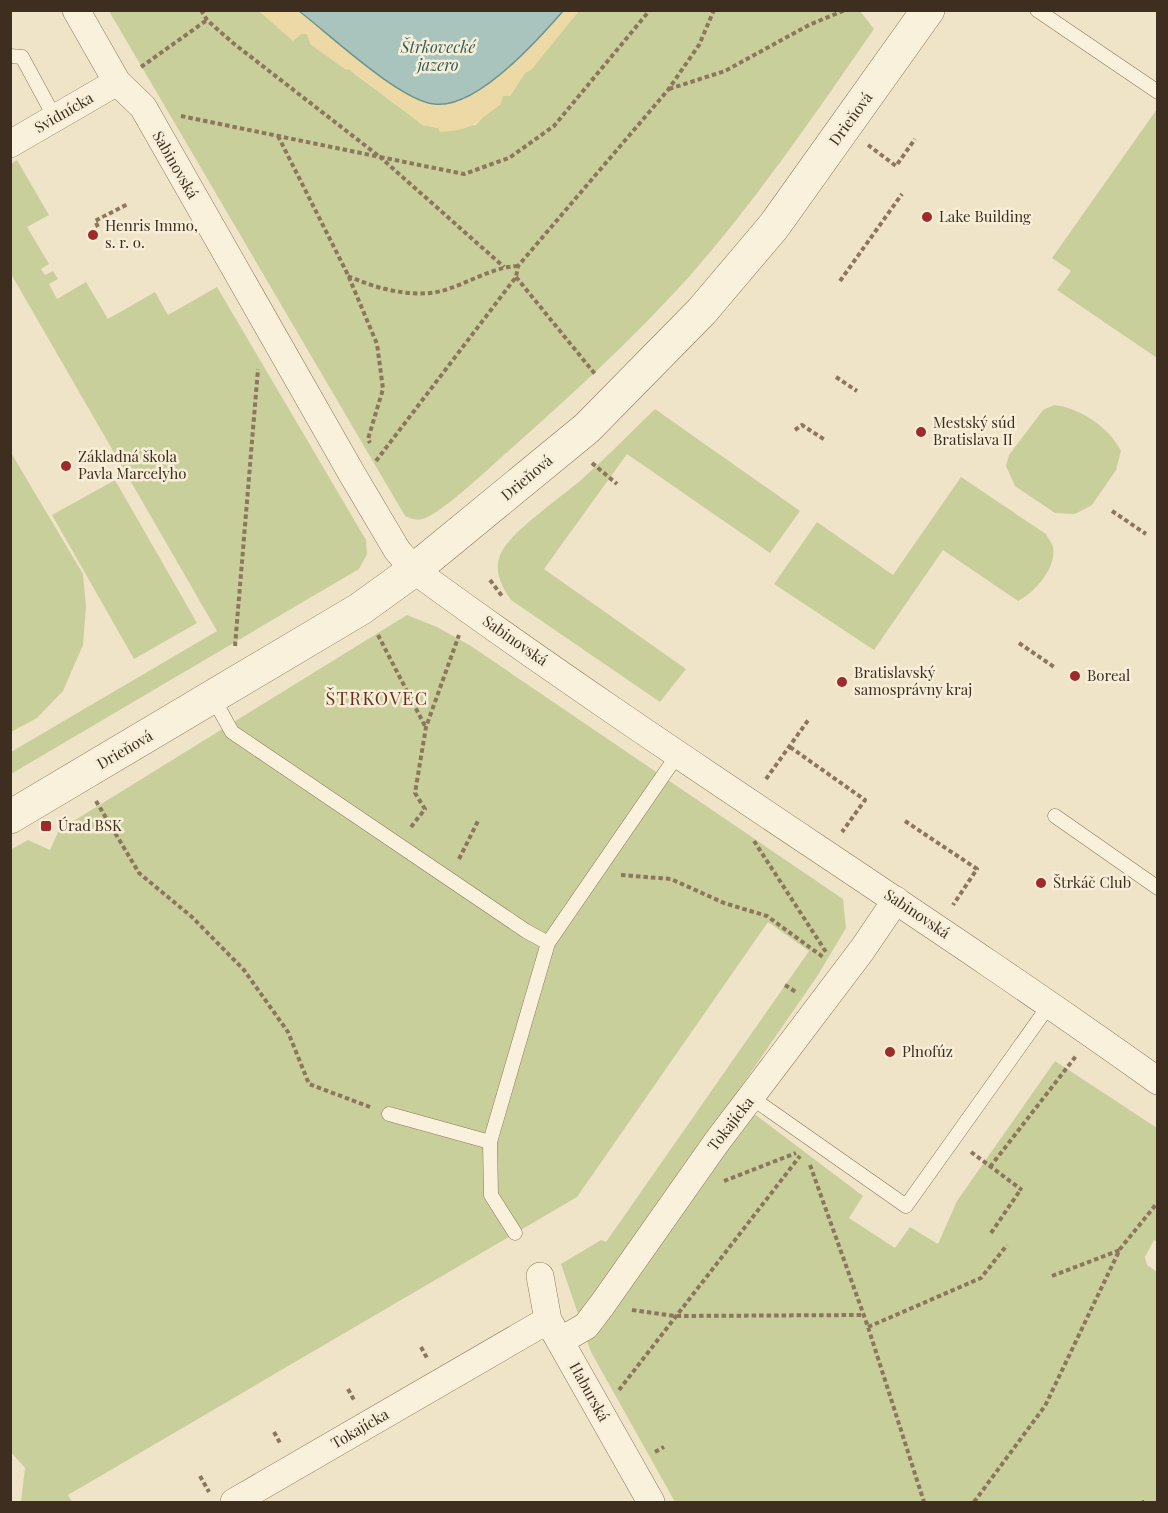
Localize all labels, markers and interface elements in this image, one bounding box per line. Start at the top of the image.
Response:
water label: Štrkovecké jazero [400,36,476,75]
street label: Svidnícka [30,87,97,137]
street label: Drieňová [824,87,877,149]
street label: Sabinovská [148,127,204,202]
place label: Lake Building [939,206,1031,226]
marker: Lake Building [920,210,934,224]
place label: Henris Immo, s. r. o. [105,215,198,252]
marker: Henris Immo, s. r. o. [86,228,100,242]
place label: Mestský súd Bratislava II [933,412,1016,449]
marker: Mestský súd Bratislava II [914,425,928,439]
place label: Základná škola Pavla Marcelyho [78,446,187,483]
street label: Drieňová [496,450,557,505]
marker: Základná škola Pavla Marcelyho [59,459,73,473]
street label: Sabinovská [479,610,552,670]
place label: Bratislavský samosprávny kraj [854,662,972,699]
place label: Boreal [1087,665,1130,685]
marker: Boreal [1068,669,1082,683]
marker: Bratislavský samosprávny kraj [835,675,849,689]
district label: ŠTRKOVEC [325,686,429,710]
street label: Drieňová [93,725,156,773]
place label: Úrad BSK [58,815,122,835]
marker: Úrad BSK [39,819,53,833]
place label: Štrkáč Club [1053,872,1131,892]
marker: Štrkáč Club [1034,876,1048,890]
street label: Sabinovská [881,884,955,943]
place label: Plnofúz [902,1041,953,1061]
marker: Plnofúz [883,1045,897,1059]
street label: Tokajícka [703,1092,758,1155]
street label: Haburská [565,1358,615,1425]
street label: Tokajícka [327,1403,392,1453]

